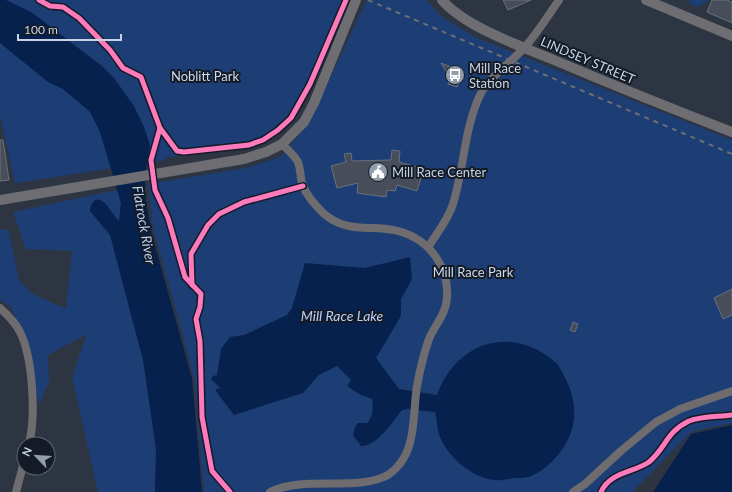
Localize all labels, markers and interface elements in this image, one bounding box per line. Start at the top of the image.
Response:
scale bar [18,16,121,42]
text: 100 m [24,22,58,37]
street label: LINDSEY STREET [538,33,638,87]
place label: Mill Race Station [469,60,521,91]
bus stop icon: Mill Race Station [444,64,466,86]
park label: Noblitt Park [171,68,239,84]
public building icon: Mill Race Center [367,161,389,183]
place label: Mill Race Center [392,164,486,180]
water label: Flatrock River [129,184,160,266]
park label: Mill Race Park [433,264,514,280]
water label: Mill Race Lake [301,307,384,324]
north arrow [16,436,56,476]
text: N [19,445,34,458]

